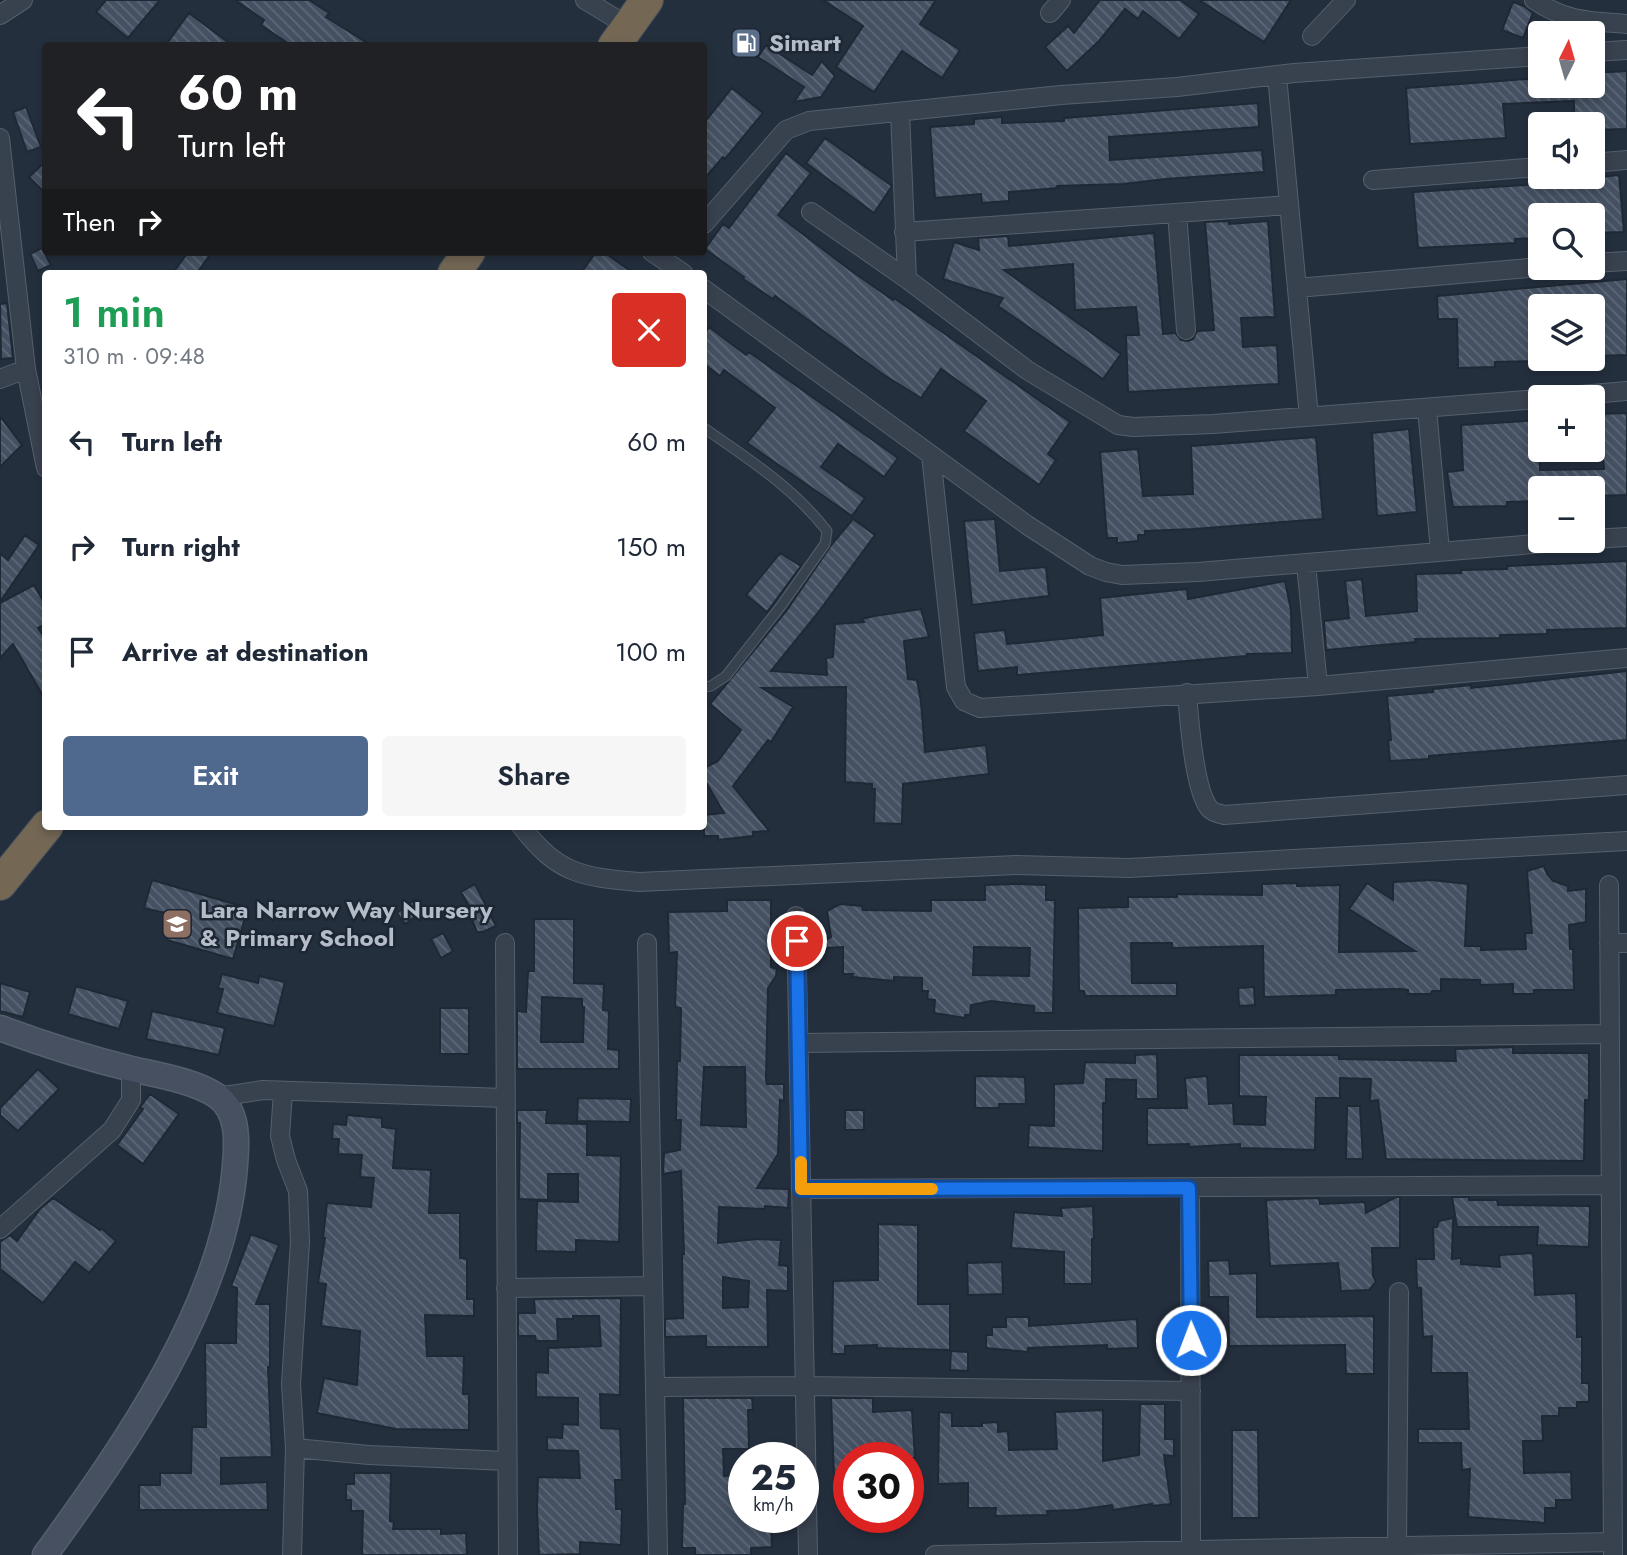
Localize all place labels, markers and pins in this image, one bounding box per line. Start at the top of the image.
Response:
place label: Simart [769,25,841,60]
fuel station icon: Simart [729,26,763,60]
place label: Lara Narrow Way Nursery & Primary School [200,892,493,955]
school or university icon: Lara Narrow Way Nursery & Primary School [160,907,194,941]
pin [767,911,827,971]

